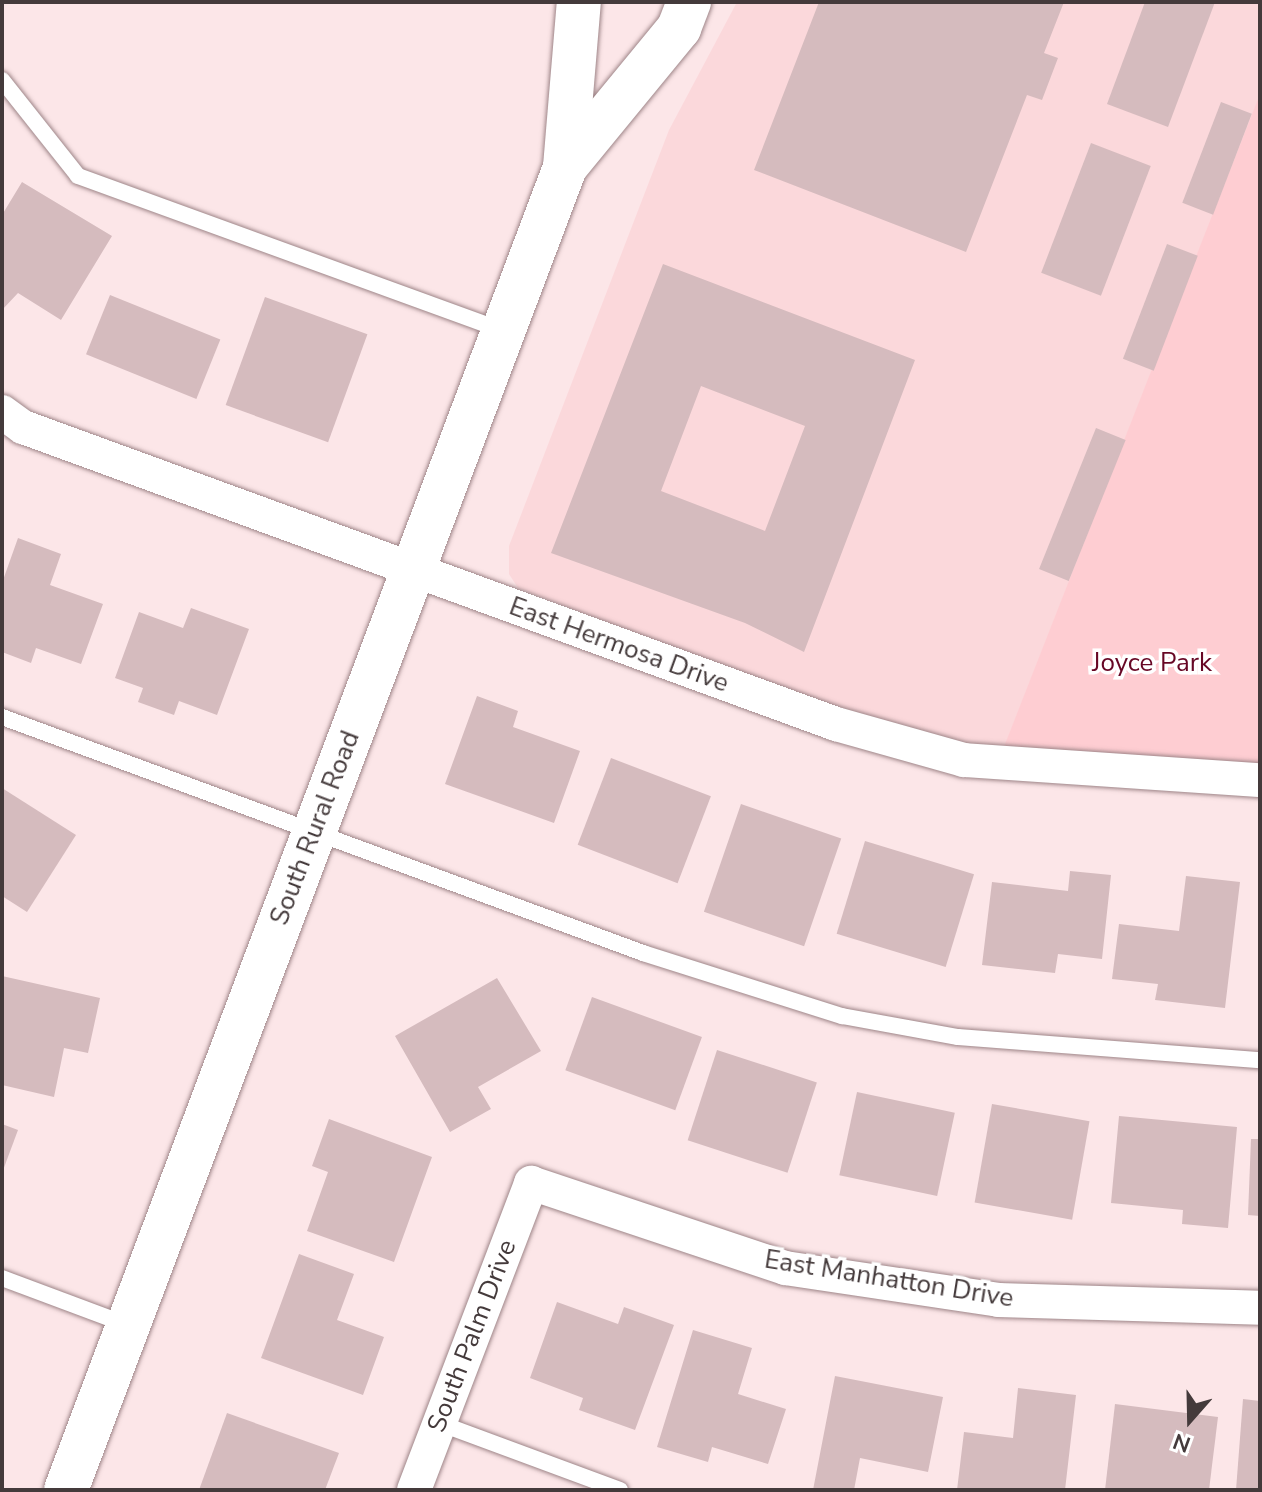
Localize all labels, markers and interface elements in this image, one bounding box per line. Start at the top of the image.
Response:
street label: East Hermosa Drive [505,591,733,699]
park label: Joyce Park [1092,647,1212,679]
street label: South Rural Road [264,727,366,929]
street label: South Palm Drive [421,1235,523,1437]
street label: East Manhatton Drive [762,1244,1016,1314]
north arrow [1150,1380,1230,1460]
text: N [1169,1426,1195,1459]

